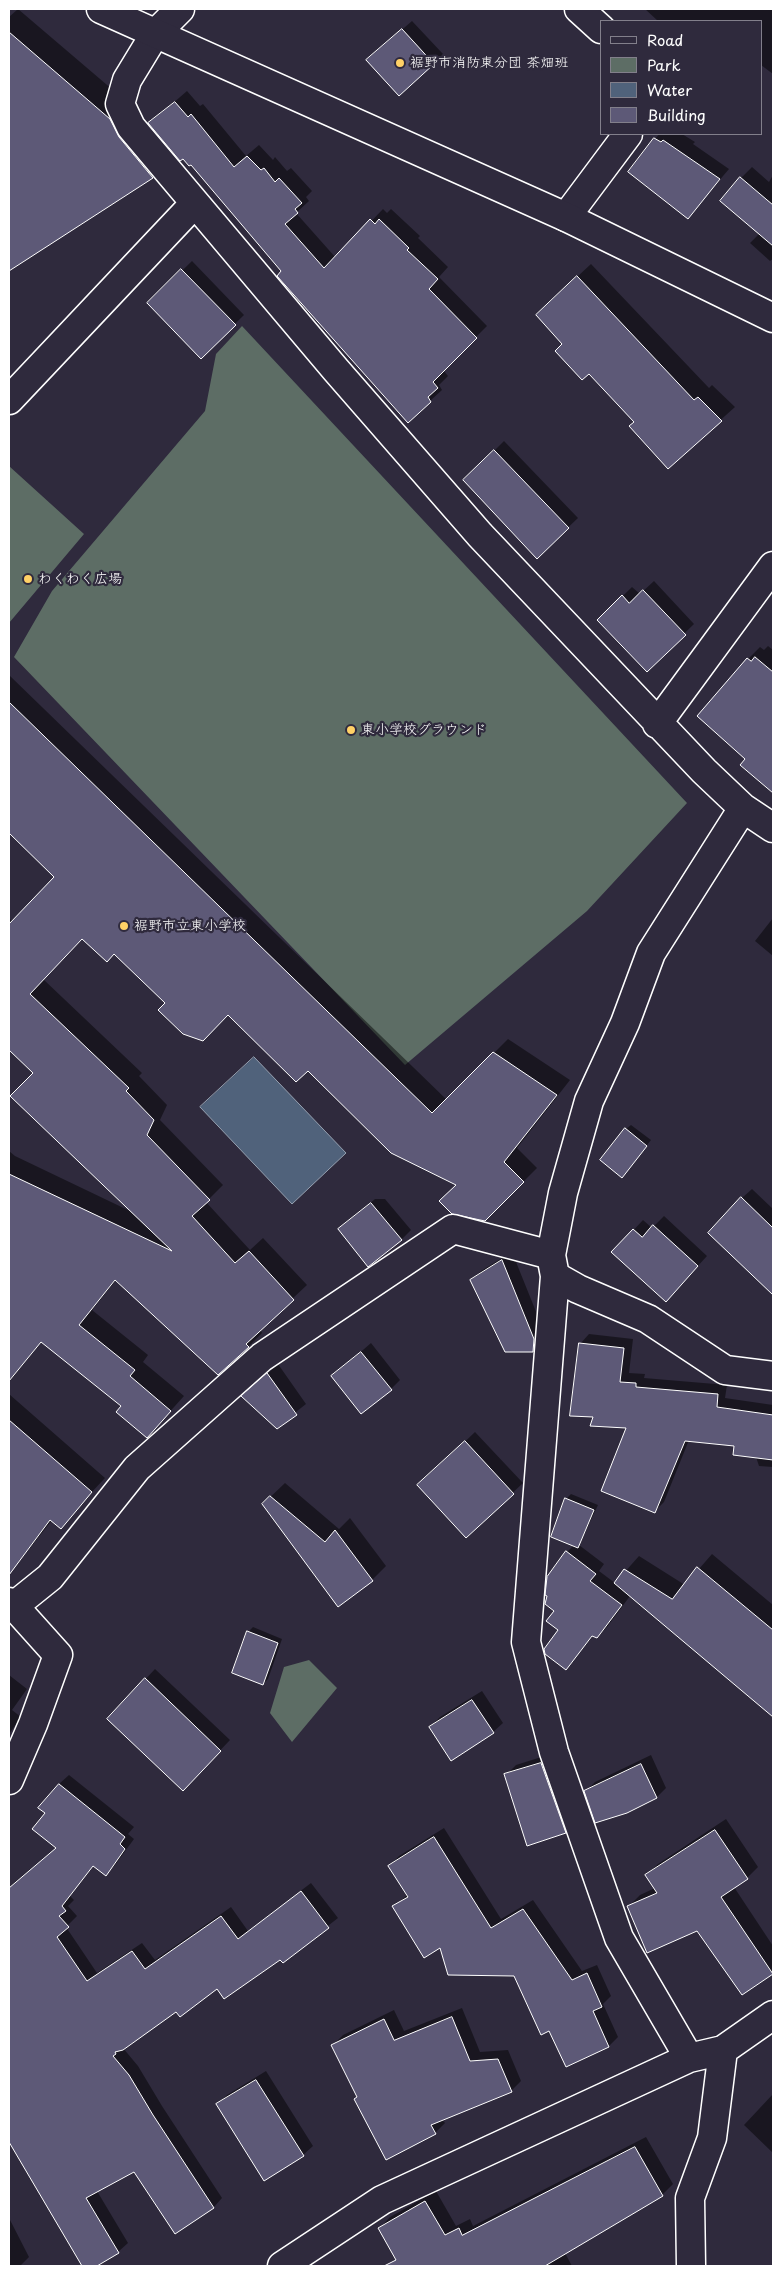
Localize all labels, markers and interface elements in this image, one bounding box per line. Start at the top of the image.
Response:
legend [600,20,762,135]
text: Road [647,28,683,51]
text: Park [647,53,681,76]
place label: 裾野市消防東分団 茶畑班 [410,55,569,71]
marker: 裾野市消防東分団 茶畑班 [394,57,406,69]
text: Water [647,78,692,101]
text: Building [647,103,706,126]
place label: わくわく広場 [38,571,122,587]
marker: わくわく広場 [22,573,34,585]
place label: 東小学校グラウンド [361,722,487,738]
marker: 東小学校グラウンド [345,724,357,736]
place label: 裾野市立東小学校 [134,918,246,934]
marker: 裾野市立東小学校 [118,920,130,932]

